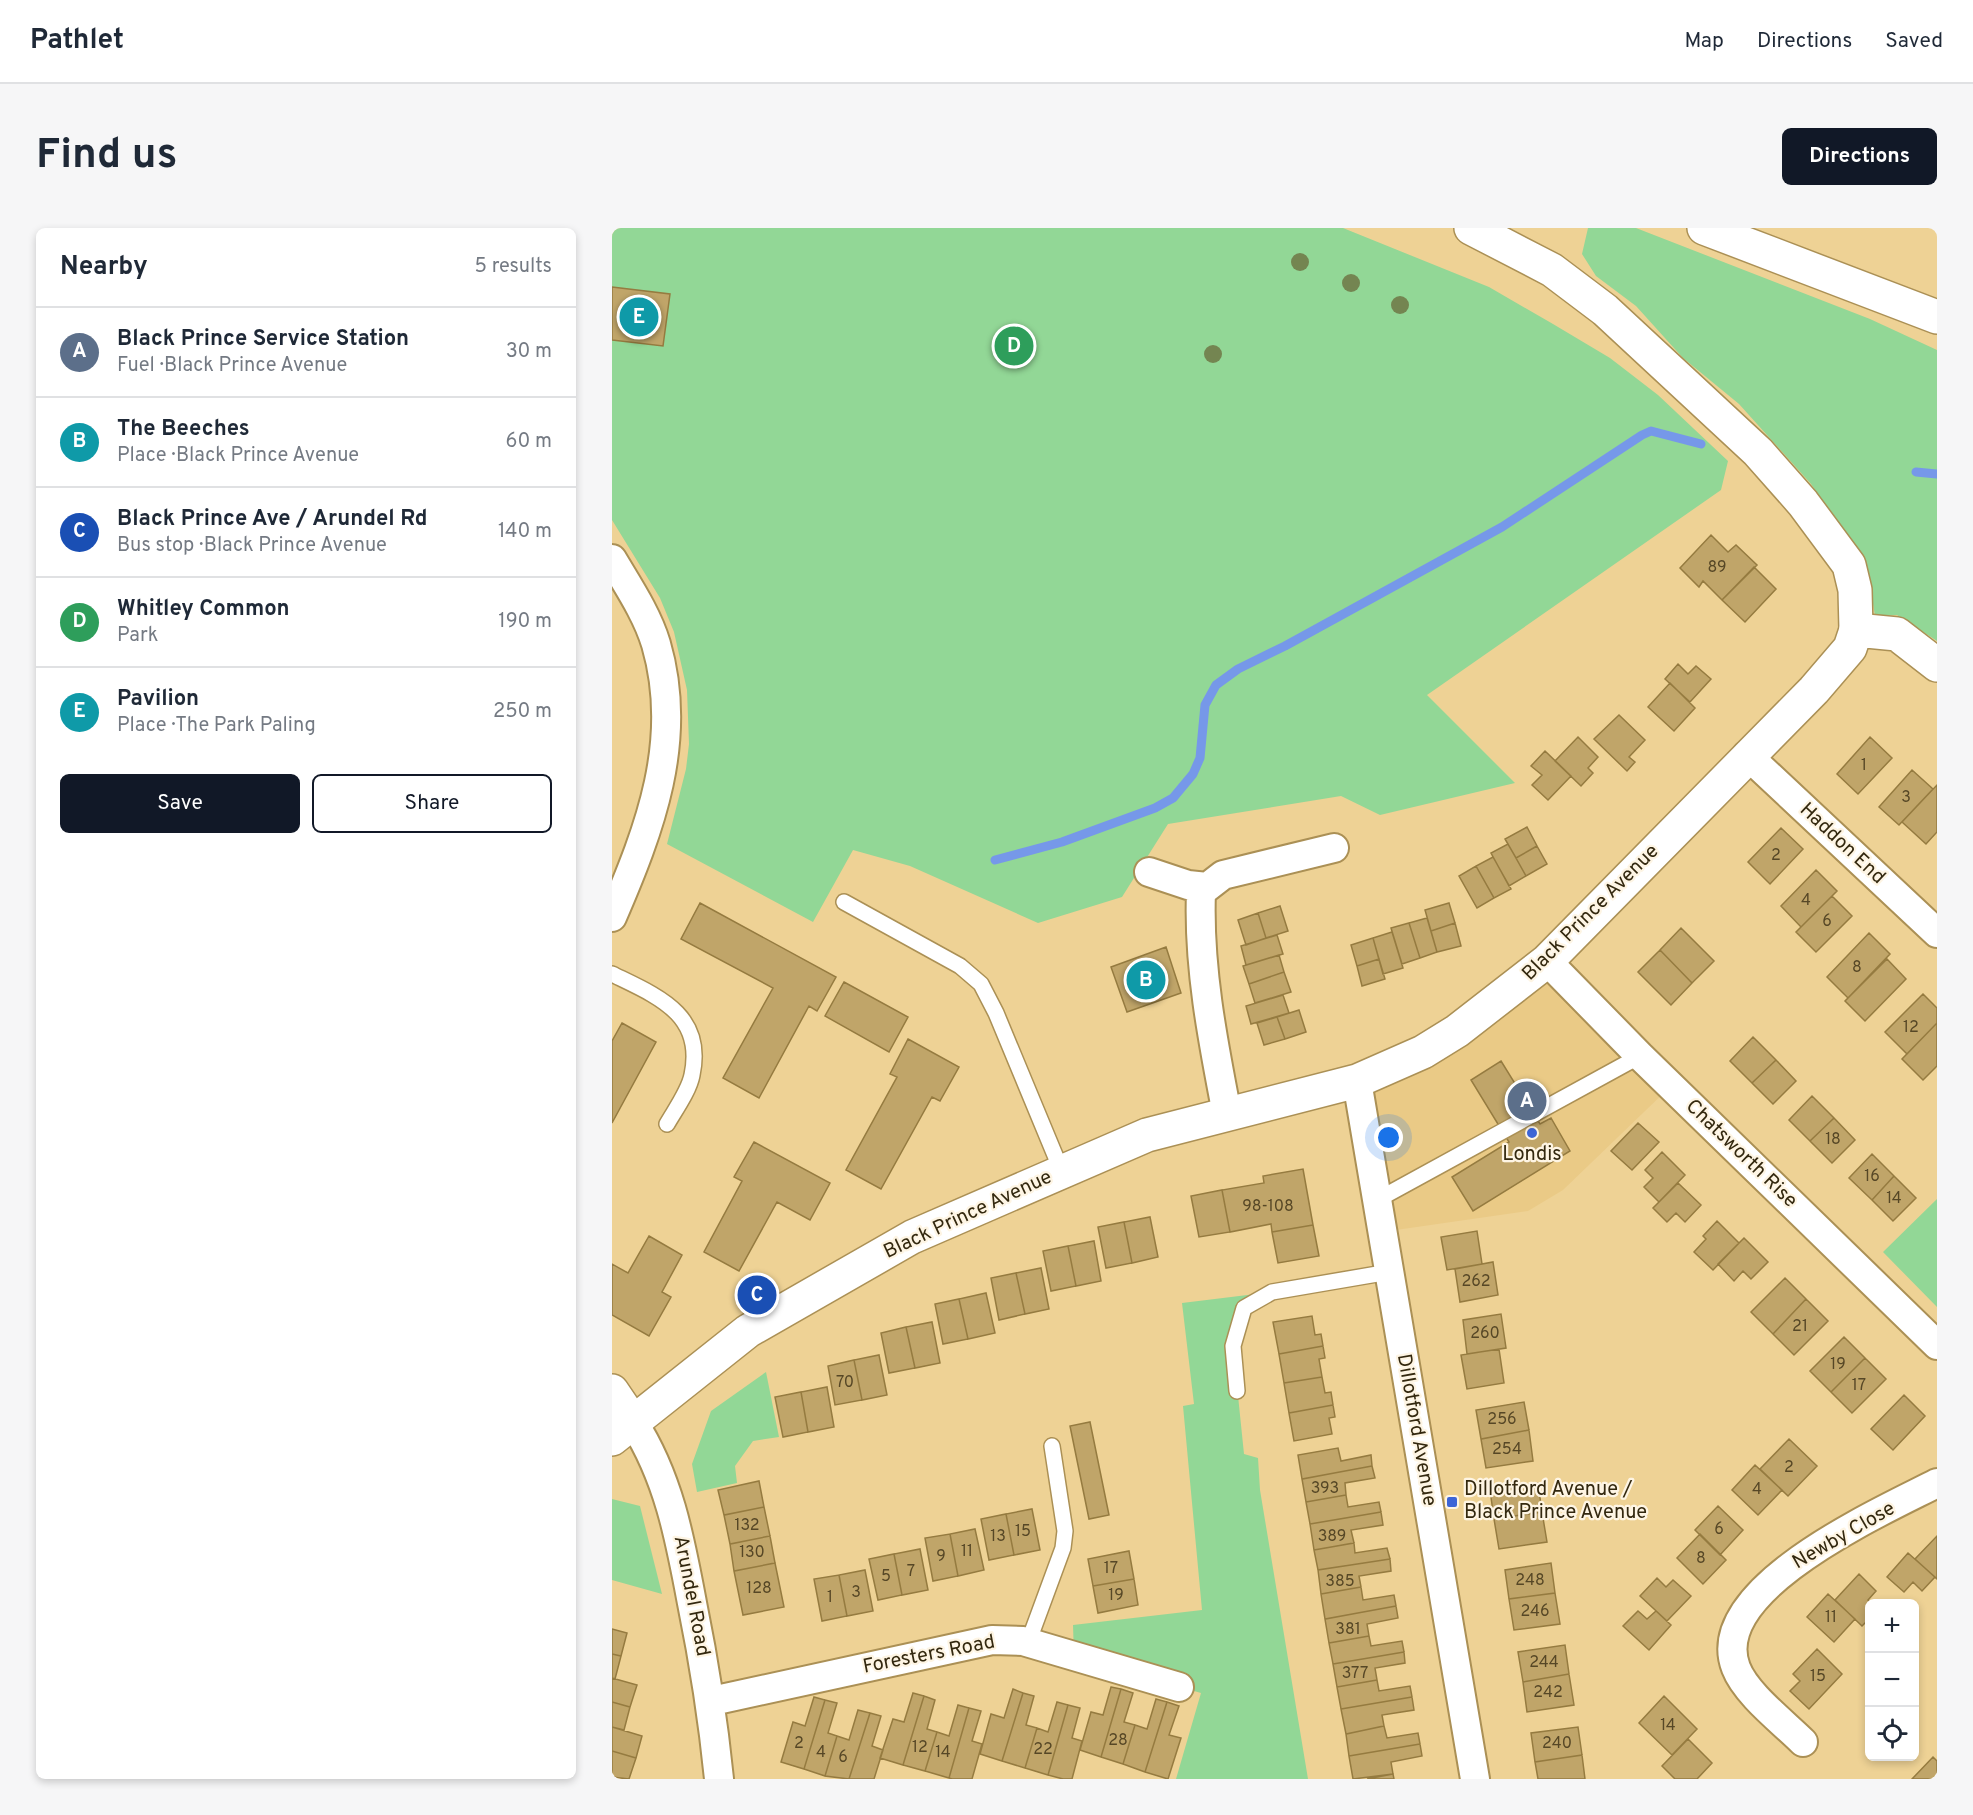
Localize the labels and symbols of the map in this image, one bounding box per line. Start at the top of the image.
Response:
pin: E [620,294,658,340]
pin: D [994,324,1034,368]
house number: 89 [1707,558,1727,578]
house number: 1 [1861,756,1867,776]
house number: 3 [1901,788,1911,808]
street label: Haddon End [1793,798,1891,890]
street label: Black Prince Avenue [1517,839,1665,987]
house number: 2 [1771,846,1781,866]
house number: 4 [1801,891,1811,911]
house number: 6 [1822,912,1832,932]
pin: B [1126,958,1166,1002]
house number: 8 [1852,958,1862,978]
house number: 12 [1903,1018,1919,1038]
pin: A [1508,1078,1546,1124]
street label: Chatsworth Rise [1680,1094,1802,1214]
your location [1374,1123,1403,1152]
marker: Londis [1525,1126,1539,1140]
house number: 18 [1825,1130,1841,1150]
place label: Londis [1502,1142,1562,1168]
street label: Black Prince Avenue [880,1165,1056,1265]
house number: 16 [1864,1167,1880,1187]
house number: 14 [1886,1189,1902,1209]
house number: 98-108 [1242,1197,1294,1217]
pin: C [738,1272,776,1318]
house number: 262 [1461,1272,1491,1292]
house number: 21 [1792,1317,1808,1337]
house number: 260 [1470,1324,1500,1344]
street label: Dillotford Avenue [1390,1352,1442,1508]
house number: 19 [1830,1355,1846,1375]
house number: 70 [836,1373,854,1393]
house number: 17 [1852,1376,1866,1396]
house number: 256 [1487,1410,1517,1430]
house number: 254 [1492,1440,1522,1460]
house number: 2 [1784,1458,1794,1478]
place label: Dillotford Avenue / Black Prince Avenue [1464,1477,1647,1526]
house number: 393 [1311,1479,1339,1499]
house number: 4 [1752,1480,1762,1500]
marker: Dillotford Avenue / Black Prince Avenue [1445,1495,1459,1509]
street label: Newby Close [1788,1496,1900,1576]
house number: 132 [734,1516,760,1536]
house number: 6 [1714,1520,1724,1540]
house number: 15 [1015,1522,1031,1542]
house number: 13 [990,1527,1006,1547]
house number: 389 [1318,1527,1346,1547]
street label: Arundel Road [667,1533,715,1659]
house number: 11 [961,1542,973,1562]
house number: 130 [739,1543,765,1563]
house number: 9 [936,1547,946,1567]
house number: 8 [1696,1549,1706,1569]
house number: 17 [1104,1559,1118,1579]
house number: 7 [907,1562,915,1582]
house number: 5 [881,1567,891,1587]
house number: 248 [1515,1571,1545,1591]
house number: 385 [1325,1572,1355,1592]
house number: 128 [746,1579,772,1599]
house number: 3 [851,1583,861,1603]
house number: 19 [1108,1586,1124,1606]
house number: 1 [827,1588,833,1608]
house number: 246 [1520,1602,1550,1622]
house number: 11 [1825,1608,1837,1628]
house number: 381 [1335,1620,1361,1640]
street label: Foresters Road [861,1629,997,1681]
house number: 244 [1529,1653,1559,1673]
house number: 377 [1342,1664,1368,1684]
house number: 15 [1810,1667,1826,1687]
house number: 242 [1533,1683,1563,1703]
house number: 14 [1660,1716,1676,1736]
house number: 28 [1108,1731,1128,1751]
house number: 2 [794,1734,804,1754]
house number: 240 [1542,1734,1572,1754]
house number: 12 [912,1738,928,1758]
house number: 22 [1033,1740,1053,1760]
house number: 4 [816,1743,826,1763]
house number: 14 [935,1743,951,1763]
house number: 6 [838,1748,848,1768]

